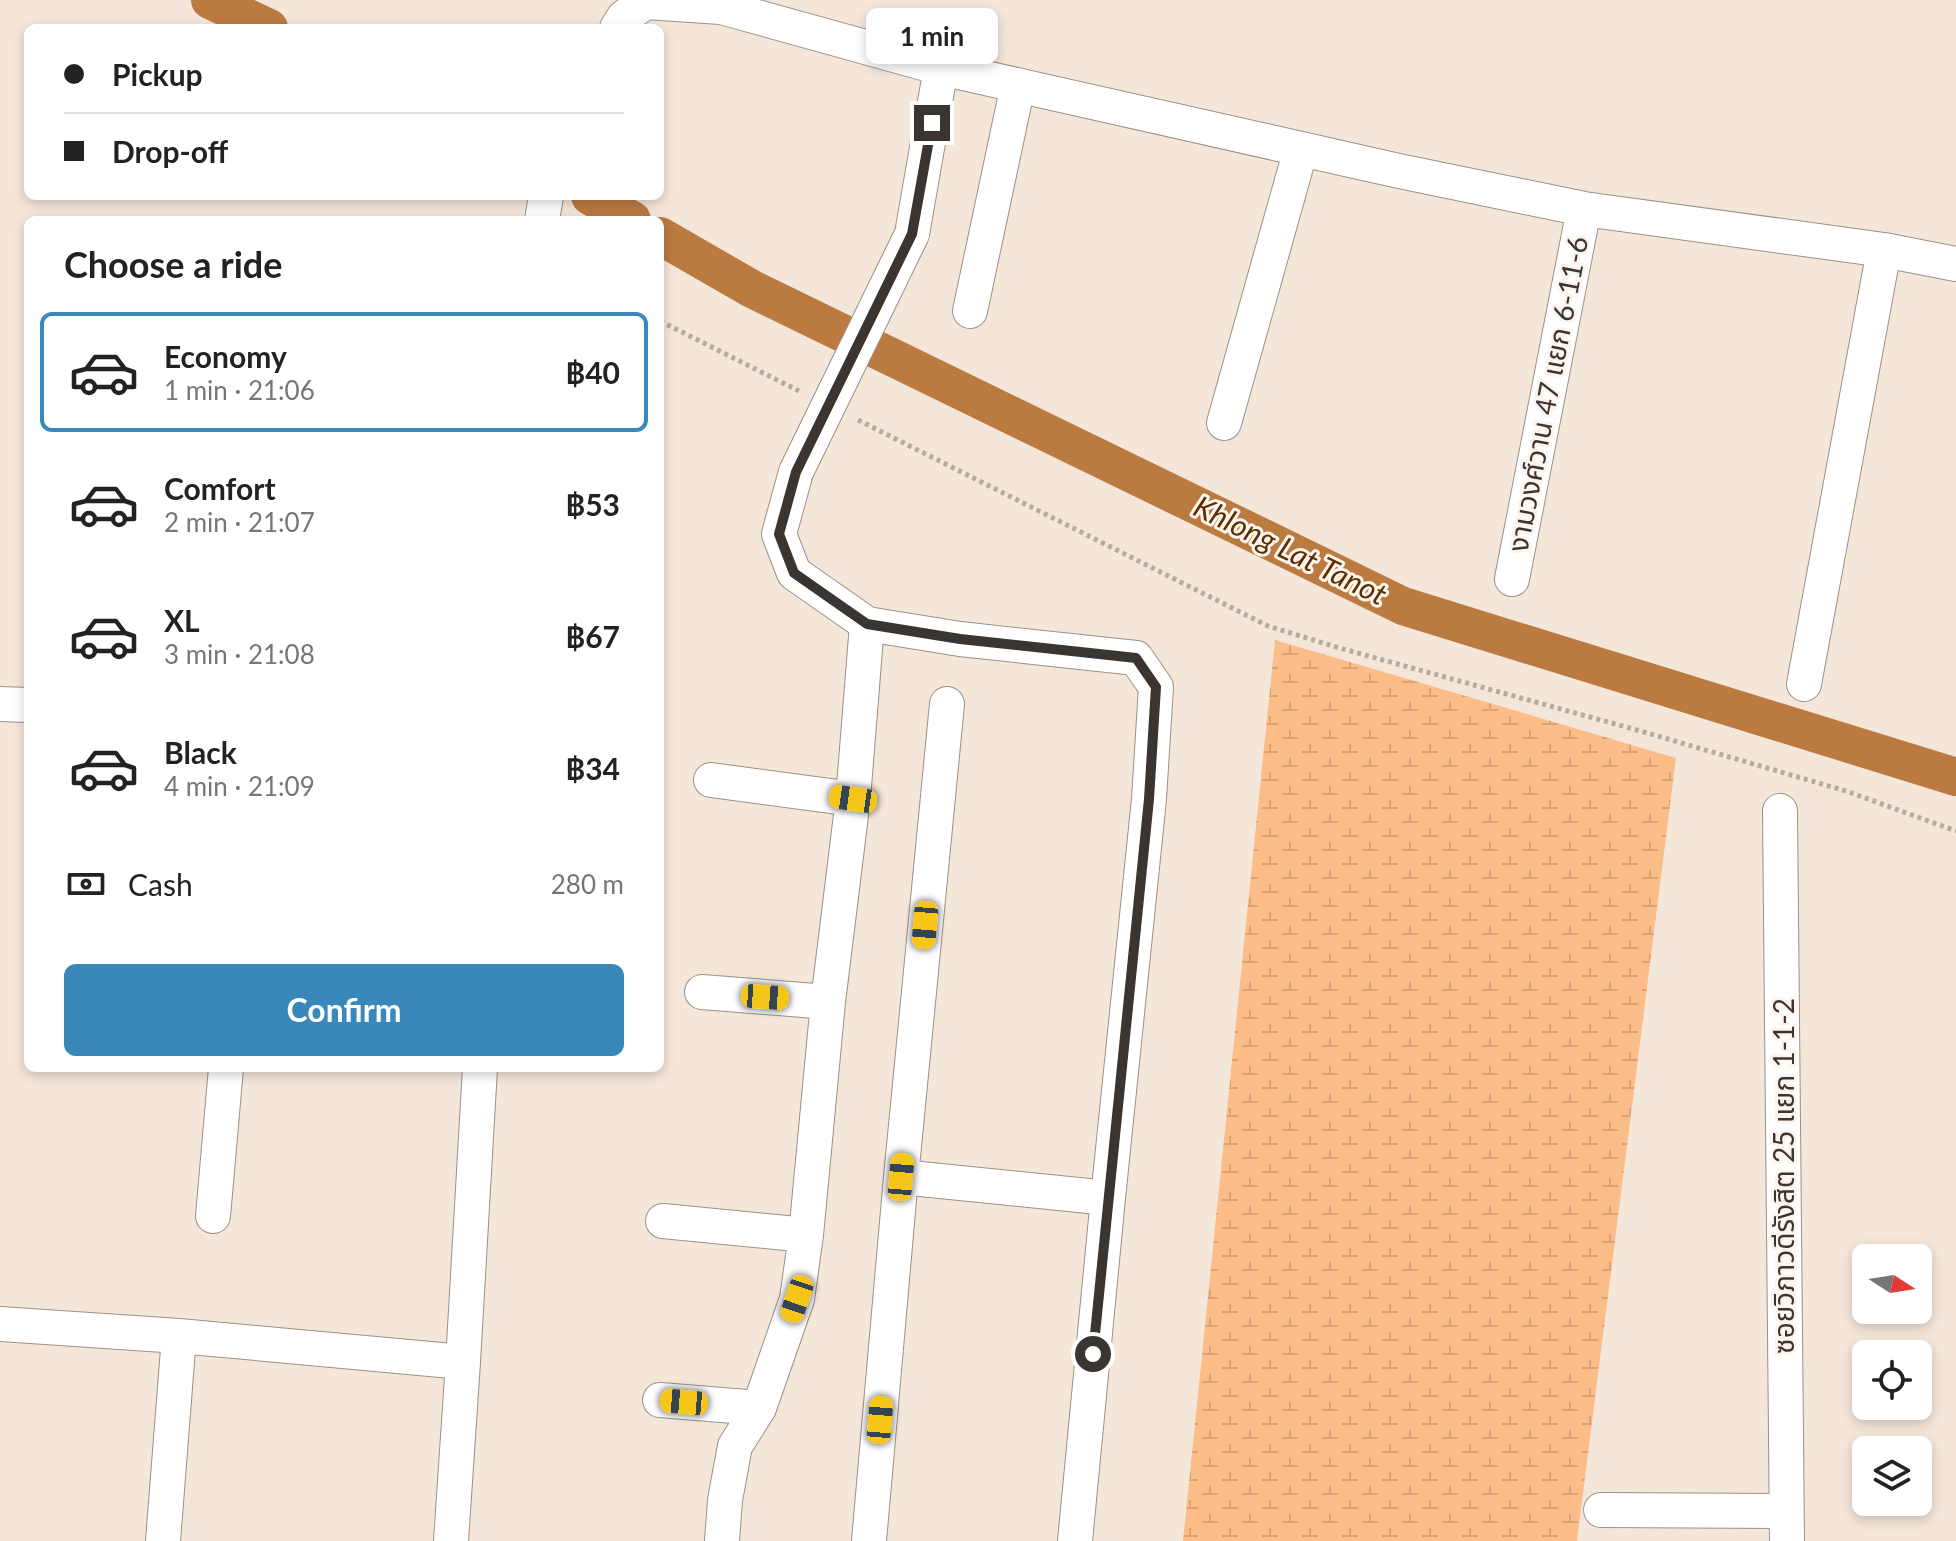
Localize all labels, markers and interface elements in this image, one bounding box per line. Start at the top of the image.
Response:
callout: 1 min [866,7,998,63]
text: 1 min [900,20,964,52]
text: Pickup [112,56,203,92]
route end [914,105,950,141]
text: Drop-off [112,133,228,169]
street label: งามวงศ์วาน 47 แยก 6-11-6 [1500,233,1594,554]
text: Choose a ride [64,242,283,286]
icon: car [68,336,140,408]
text: Economy [164,338,287,374]
text: ฿40 [565,354,620,390]
text: 1 min · 21:06 [164,374,315,406]
icon: car [68,468,140,540]
text: Comfort [164,470,276,506]
text: ฿53 [565,486,620,522]
water label: Khlong Lat Tanot [1188,487,1394,612]
text: 2 min · 21:07 [164,506,315,538]
icon: car [68,600,140,672]
text: XL [164,602,200,638]
text: ฿67 [565,618,620,654]
text: 3 min · 21:08 [164,638,315,670]
icon: car [68,732,140,804]
text: Black [164,734,237,770]
text: ฿34 [565,750,620,786]
text: 4 min · 21:09 [164,770,315,802]
car [828,784,878,814]
icon: cash [64,862,108,906]
text: Cash [128,866,193,902]
text: 280 m [551,868,624,900]
car [911,900,939,950]
button: Confirm [64,964,624,1056]
car [740,983,790,1011]
street label: ซอยวิภาวดีรังสิต 25 แยก 1-1-2 [1766,998,1800,1354]
car [887,1152,915,1202]
north arrow [1852,1244,1932,1324]
map controls [1852,1244,1932,1516]
car [778,1272,816,1326]
route start [1075,1336,1111,1372]
button: locate [1852,1340,1932,1420]
car [659,1388,709,1416]
car [866,1395,894,1445]
button: layers [1852,1436,1932,1516]

